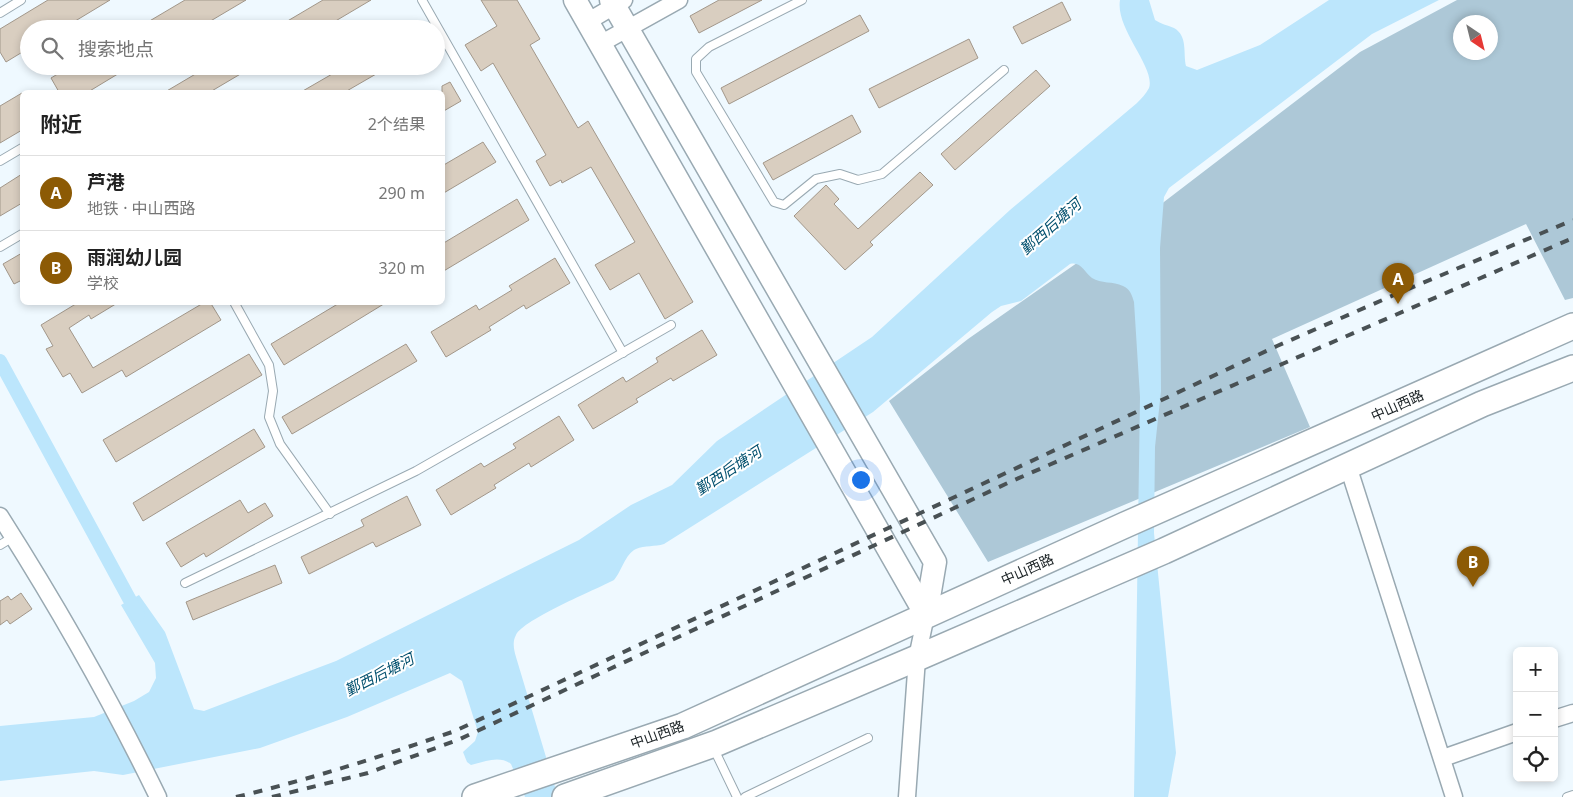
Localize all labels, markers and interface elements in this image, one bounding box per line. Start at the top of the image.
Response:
north arrow [1453,15,1498,60]
search box [20,20,445,75]
icon: search [38,34,66,62]
text: 搜索地点 [78,36,154,62]
text: 附近 [40,110,82,138]
text: 2个结果 [368,113,425,135]
text: 芦港 [87,169,125,195]
text: A [50,182,62,204]
text: 290 m [378,182,425,204]
water label: 鄞西后塘河 [1015,192,1087,258]
text: 地铁 · 中山西路 [87,197,196,219]
text: 雨润幼儿园 [87,244,182,270]
text: B [51,257,61,279]
text: 320 m [378,257,425,279]
pin: A [1382,263,1414,304]
text: 学校 [87,272,119,294]
street label: 中山西路 [1368,385,1426,425]
water label: 鄞西后塘河 [691,440,767,499]
your location [848,467,874,493]
pin: B [1457,546,1489,587]
street label: 中山西路 [998,549,1056,589]
water label: 鄞西后塘河 [341,647,420,700]
map controls [1513,647,1558,782]
button: + [1513,647,1558,692]
button: − [1513,692,1558,737]
street label: 中山西路 [627,715,687,753]
button: locate [1513,737,1558,782]

